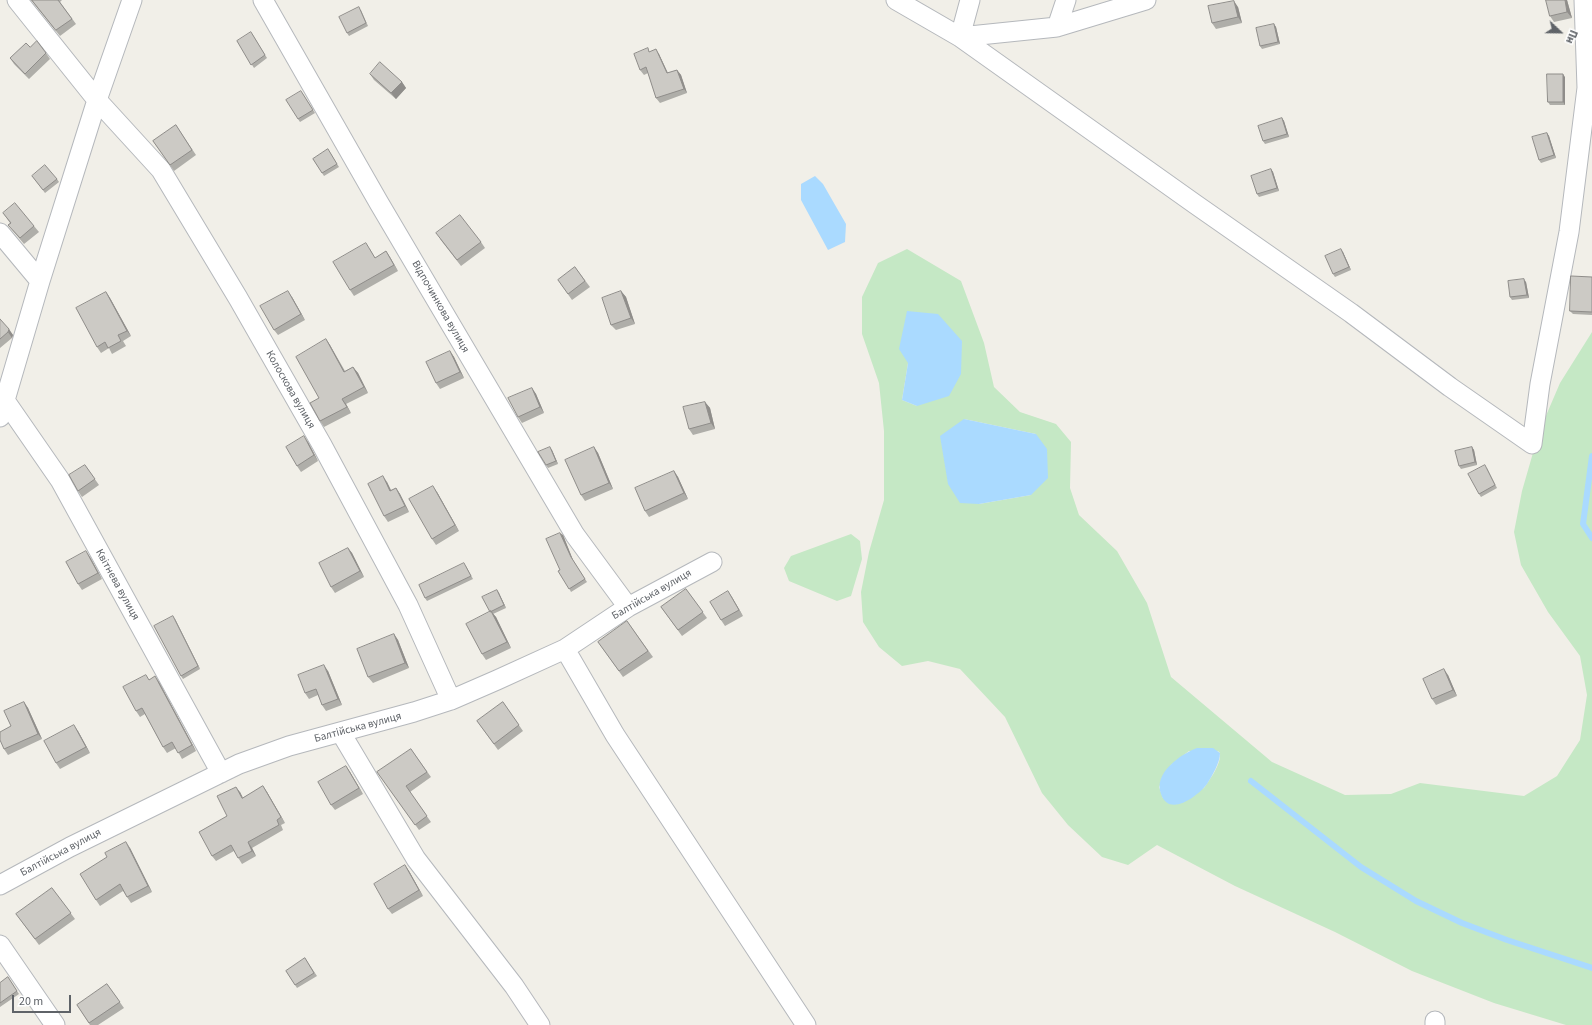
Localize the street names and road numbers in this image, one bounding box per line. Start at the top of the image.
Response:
street label: Відпочинкова вулиця [408,259,472,355]
street label: Колоскова вулиця [262,349,318,431]
street label: Квітнева вулиця [92,547,142,623]
street label: Балтійська вулиця [610,567,694,623]
street label: Балтійська вулиця [313,710,403,746]
street label: Балтійська вулиця [18,826,104,880]

